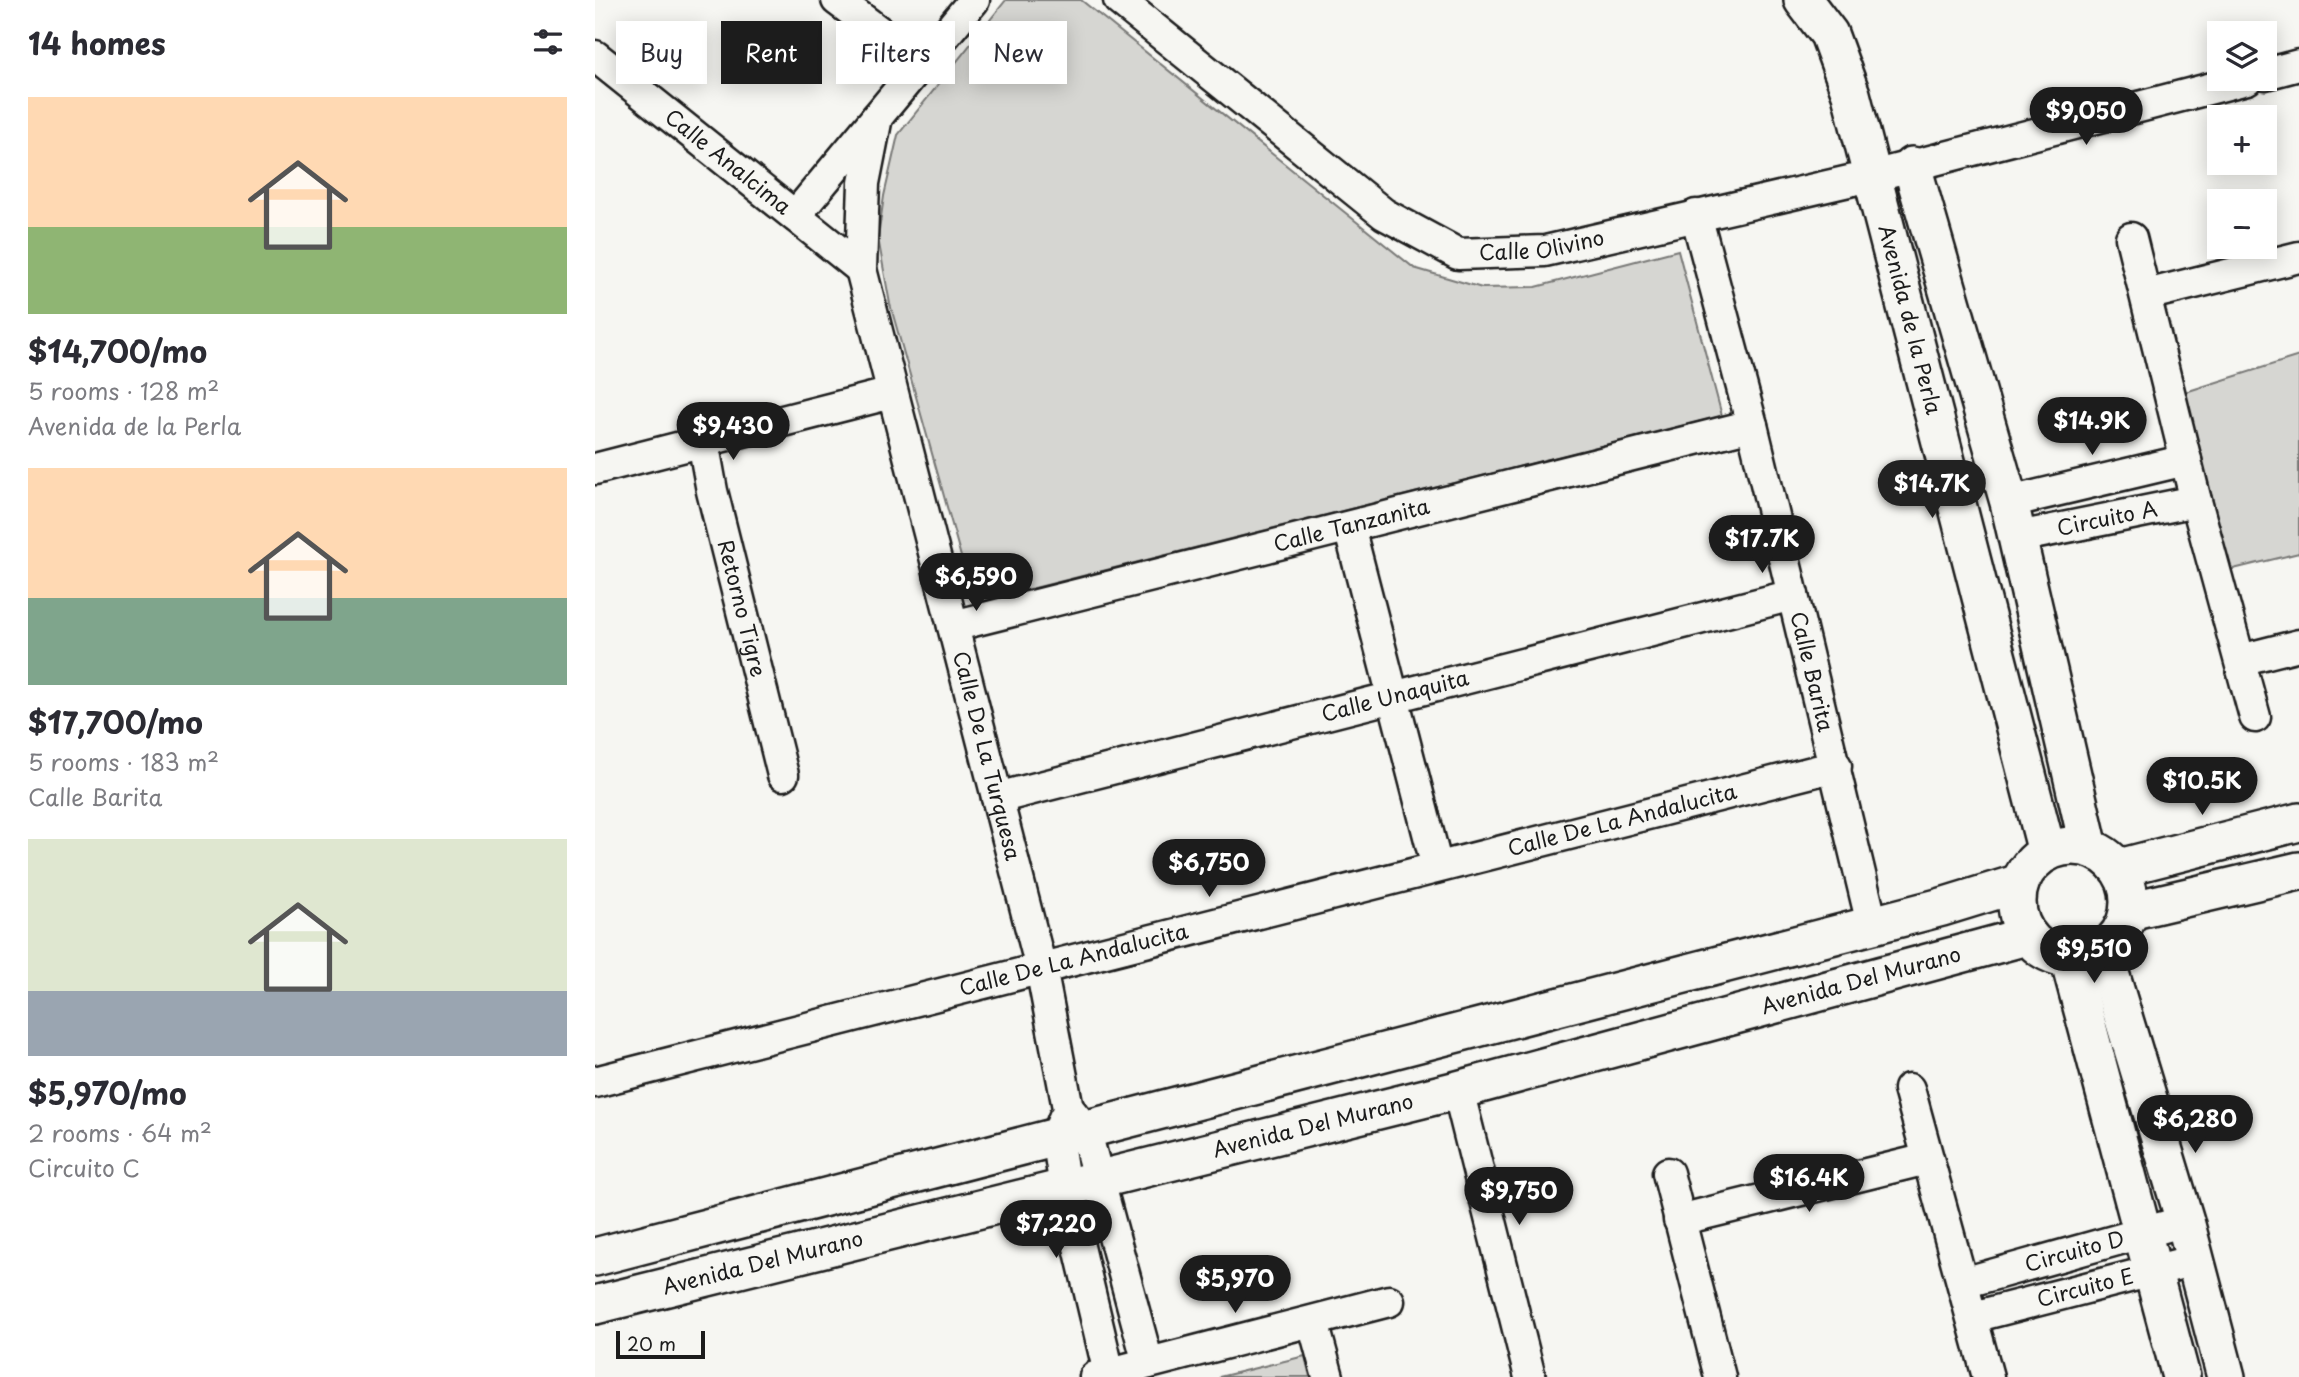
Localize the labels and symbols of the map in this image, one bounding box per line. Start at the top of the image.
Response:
pin: $9,050 [2029,88,2143,147]
street label: Calle Analcima [659,100,800,222]
street label: Calle Olivino [1478,220,1607,267]
street label: Avenida de la Perla [1871,221,1951,418]
pin: $14.9K [2035,398,2149,457]
pin: $9,430 [676,402,790,462]
pin: $14.7K [1875,461,1989,520]
street label: Calle Tanzanita [1270,489,1433,559]
street label: Circuito A [2054,491,2160,543]
pin: $17.7K [1705,516,1819,575]
street label: Retorno Tigre [711,536,776,680]
pin: $6,590 [919,554,1033,613]
street label: Calle Barita [1783,608,1843,735]
street label: Calle De La Turquesa [946,647,1031,863]
street label: Calle Unaquita [1318,660,1473,729]
pin: $10.5K [2145,758,2259,817]
street label: Calle De La Andalucita [1504,774,1740,863]
pin: $6,750 [1152,839,1266,899]
street label: Calle De La Andalucita [955,913,1192,1003]
pin: $9,510 [2037,926,2151,985]
street label: Avenida Del Murano [1757,937,1964,1021]
street label: Avenida Del Murano [1209,1084,1416,1165]
pin: $6,280 [2138,1096,2252,1155]
pin: $16.4K [1752,1154,1866,1214]
pin: $9,750 [1462,1168,1576,1227]
pin: $7,220 [999,1200,1113,1260]
street label: Avenida Del Murano [659,1221,866,1302]
street label: Circuito D [2021,1221,2128,1279]
pin: $5,970 [1178,1256,1292,1315]
street label: Circuito E [2033,1258,2137,1314]
scale bar [616,1328,705,1360]

